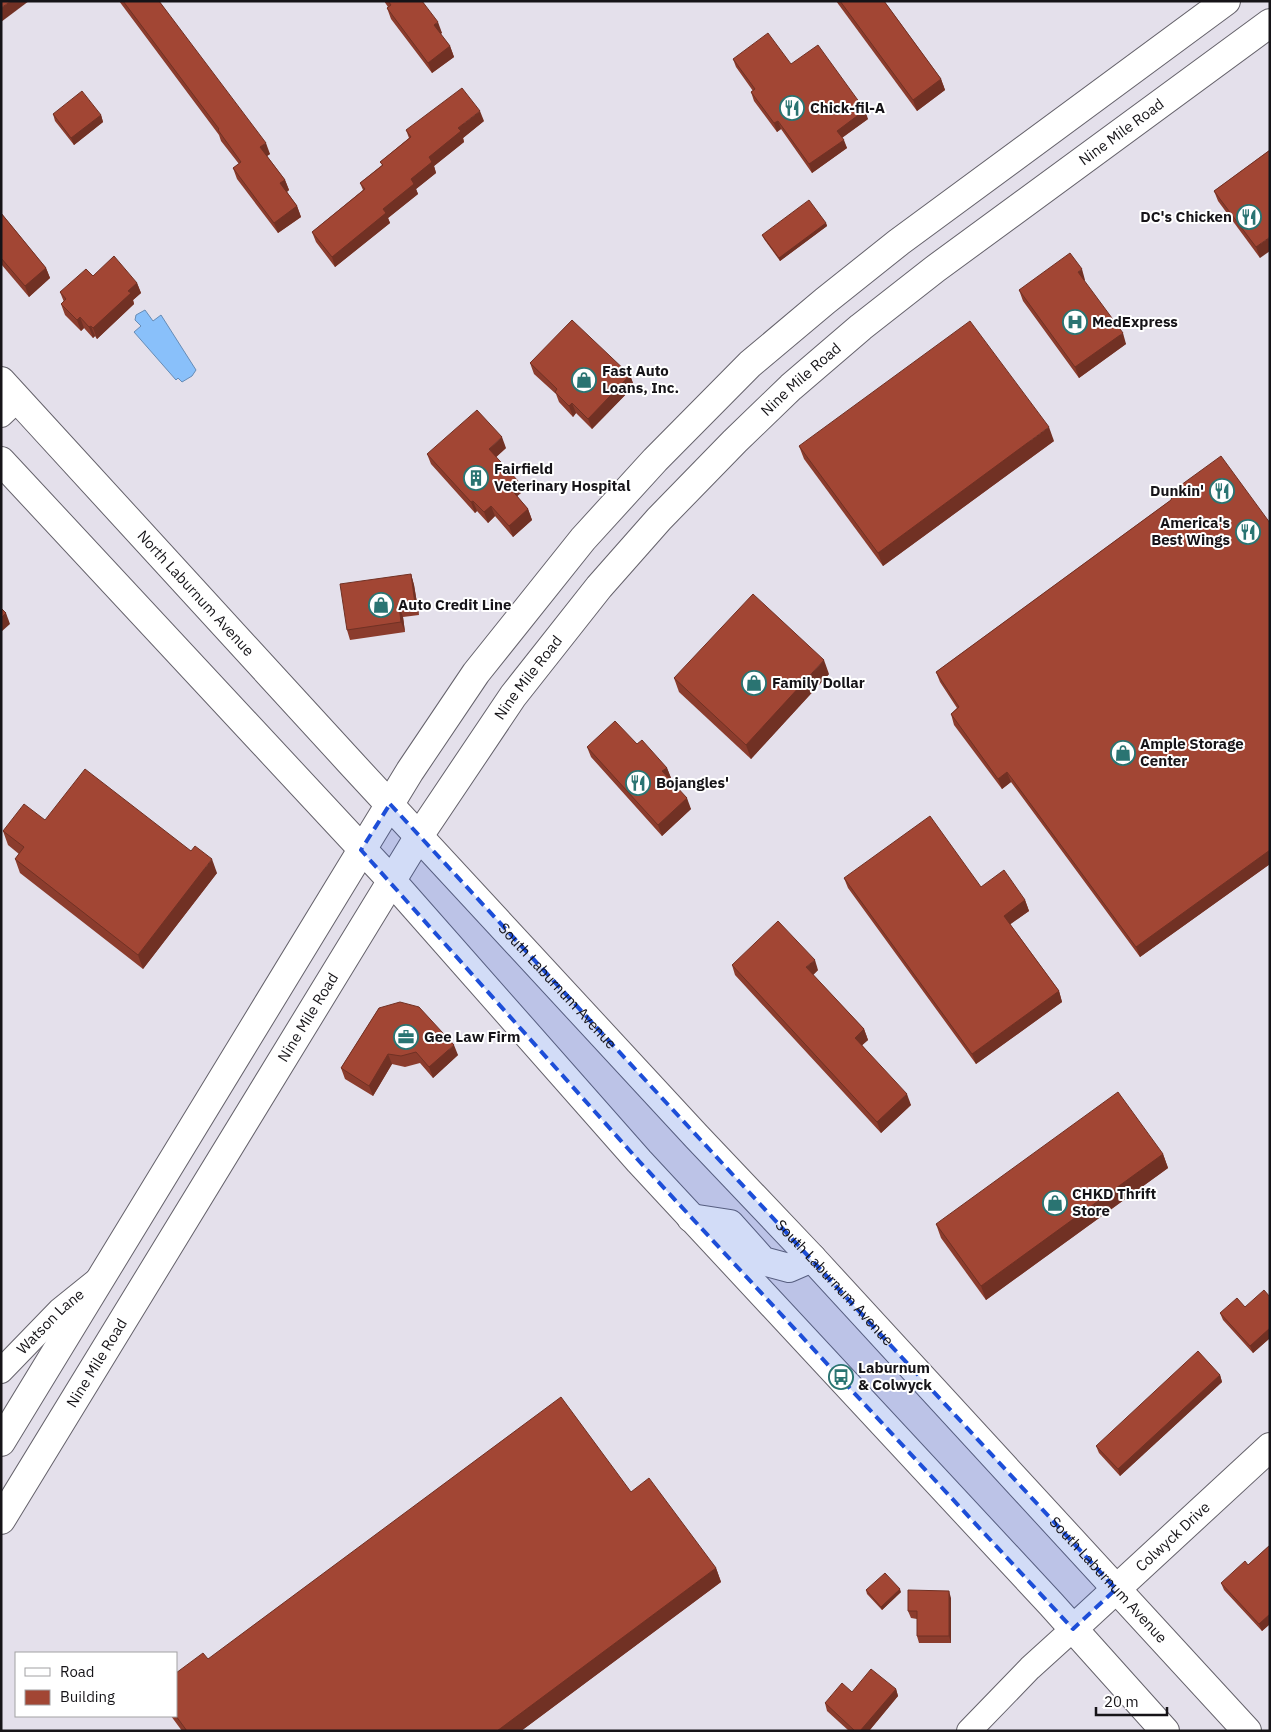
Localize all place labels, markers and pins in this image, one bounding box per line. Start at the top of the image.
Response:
restaurant icon: Chick-fil-A [779,95,805,121]
place label: Chick-fil-A [810,98,885,117]
restaurant icon: DC's Chicken [1236,204,1262,230]
place label: DC's Chicken [1140,207,1232,226]
hospital icon: MedExpress [1062,309,1088,335]
place label: MedExpress [1092,312,1178,331]
place label: Fast Auto Loans, Inc. [602,361,679,397]
shop icon: Fast Auto Loans, Inc. [571,367,597,393]
place label: Fairfield Veterinary Hospital [494,459,631,495]
building icon: Fairfield Veterinary Hospital [463,465,489,491]
restaurant icon: Dunkin' [1209,478,1235,504]
place label: Dunkin' [1150,481,1204,500]
place label: America's Best Wings [1151,513,1230,549]
restaurant icon: America's Best Wings [1235,519,1261,545]
shop icon: Auto Credit Line [368,592,394,618]
place label: Auto Credit Line [398,595,511,614]
shop icon: Family Dollar [741,670,767,696]
place label: Family Dollar [772,673,865,692]
place label: Ample Storage Center [1140,734,1244,770]
shop icon: Ample Storage Center [1110,740,1136,766]
restaurant icon: Bojangles' [625,770,651,796]
place label: Bojangles' [656,773,729,792]
office icon: Gee Law Firm [393,1024,419,1050]
place label: Gee Law Firm [424,1027,520,1046]
place label: CHKD Thrift Store [1072,1184,1157,1220]
shop icon: CHKD Thrift Store [1042,1190,1068,1216]
place label: Laburnum & Colwyck [858,1358,932,1394]
bus stop icon: Laburnum & Colwyck [828,1364,854,1390]

